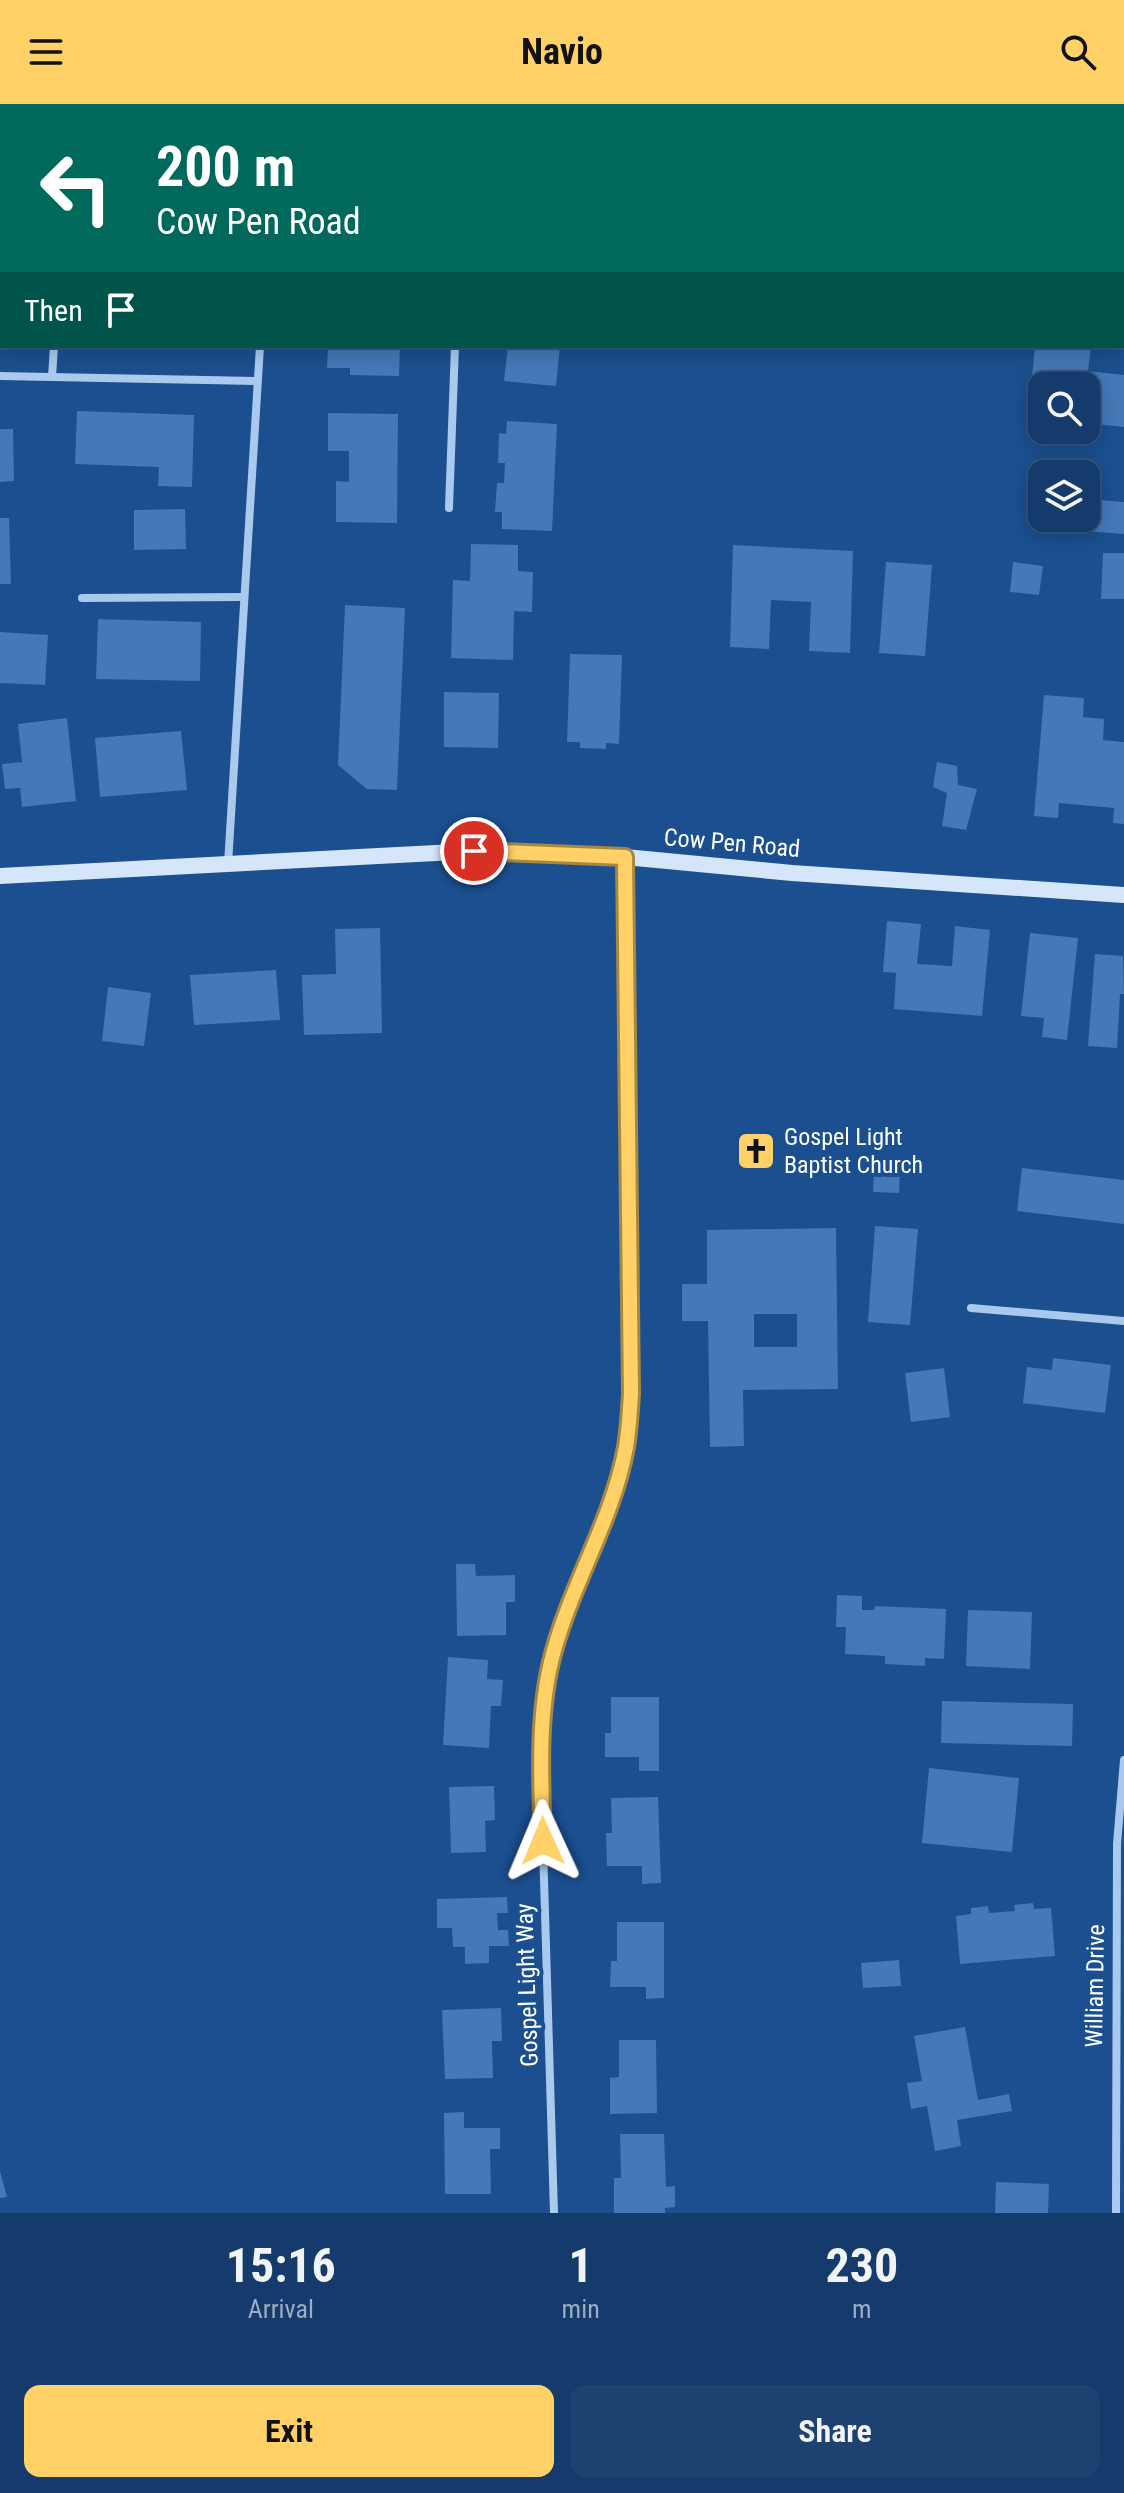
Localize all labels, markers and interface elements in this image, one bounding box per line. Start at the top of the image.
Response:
icon: menu [24,30,68,74]
icon: search [1056,30,1100,74]
text: Navio [521,31,603,73]
text: 200 m [156,134,295,200]
icon: left [24,136,128,240]
text: Cow Pen Road [156,201,361,243]
icon: arrive [99,288,143,332]
text: Then [24,293,83,328]
map controls [1028,372,1100,532]
button: search [1028,372,1100,444]
button: layers [1028,460,1100,532]
pin [440,817,508,885]
street label: Cow Pen Road [663,823,801,863]
icon: arrive [452,829,496,873]
place label: Gospel Light Baptist Church [784,1123,923,1179]
church icon: Gospel Light Baptist Church [735,1130,777,1172]
position arrow [501,1799,585,1883]
street label: Gospel Light Way [510,1903,544,2067]
street label: William Drive [1080,1924,1110,2048]
text: 15:16 [226,2237,336,2294]
text: 1 [569,2237,593,2294]
text: 230 [825,2237,898,2294]
text: Arrival [248,2294,314,2324]
text: min [562,2294,600,2324]
text: m [852,2294,872,2324]
button: Exit [24,2385,554,2477]
button: Share [570,2385,1100,2477]

